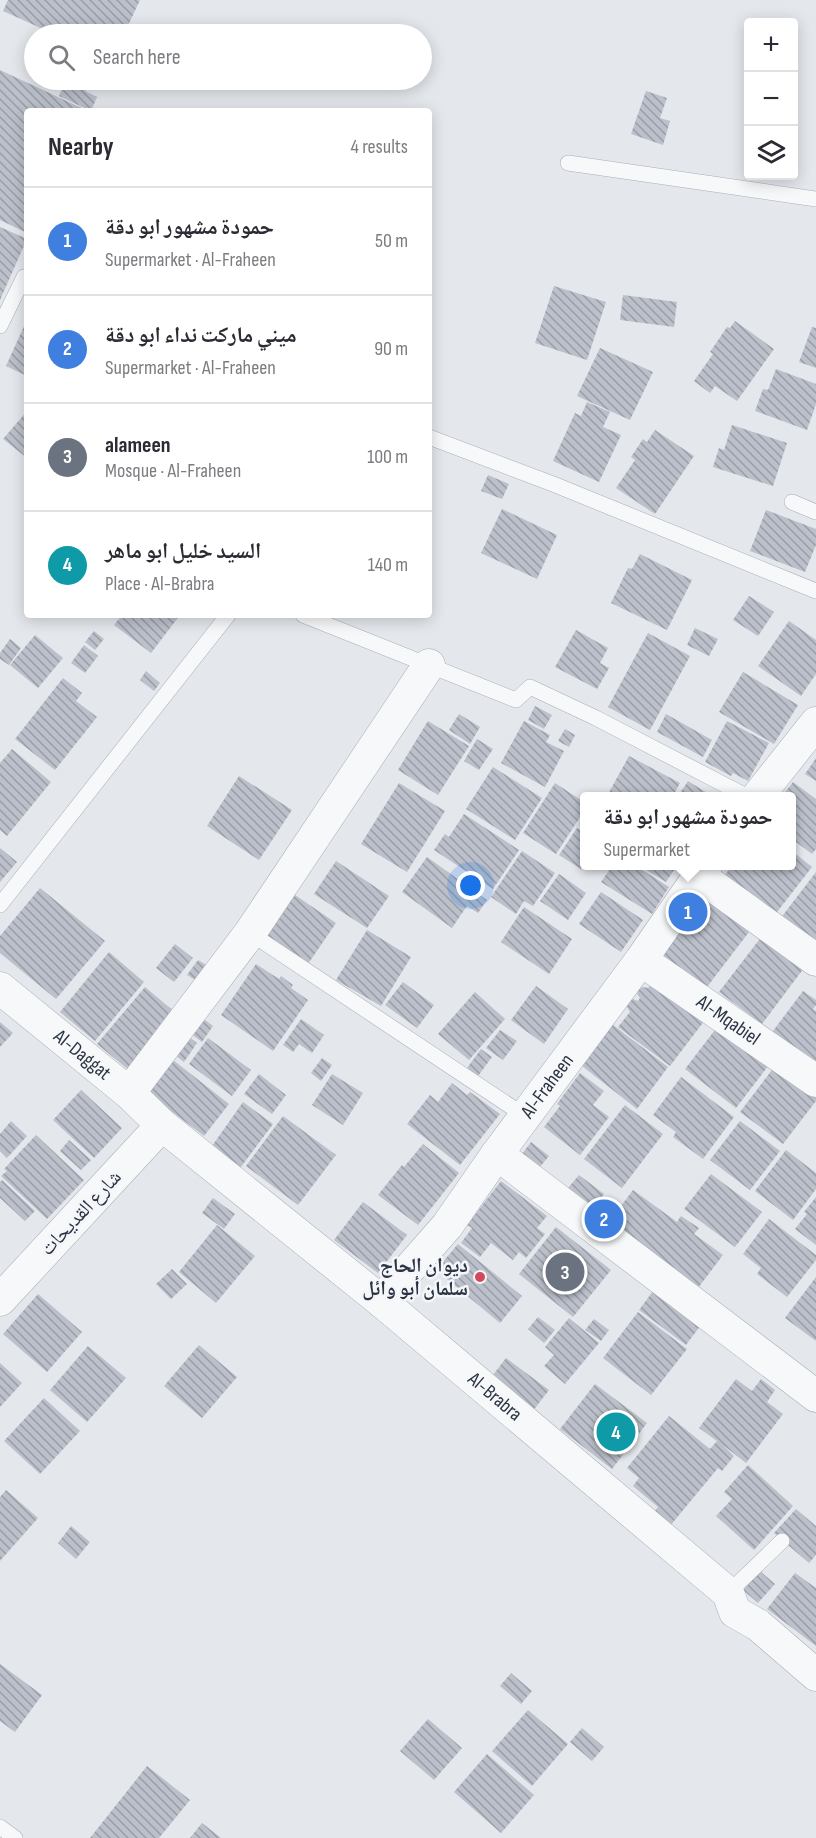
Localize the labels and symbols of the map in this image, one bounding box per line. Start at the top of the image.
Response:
your location [456,871,485,900]
pin: 1 [668,890,708,934]
street label: Al-Mqabiel [691,989,764,1051]
street label: Al-Daggat [48,1024,116,1085]
street label: Al-Fraheen [515,1049,579,1124]
street label: شارع القديحات [35,1165,127,1261]
pin: 2 [584,1196,624,1242]
pin: 3 [546,1250,584,1294]
place label: ديوان الحاج سلمان أبو وائل [362,1254,468,1301]
marker: ديوان الحاج سلمان أبو وائل [473,1270,487,1284]
street label: Al-Brabra [462,1367,527,1426]
pin: 4 [596,1410,636,1454]

